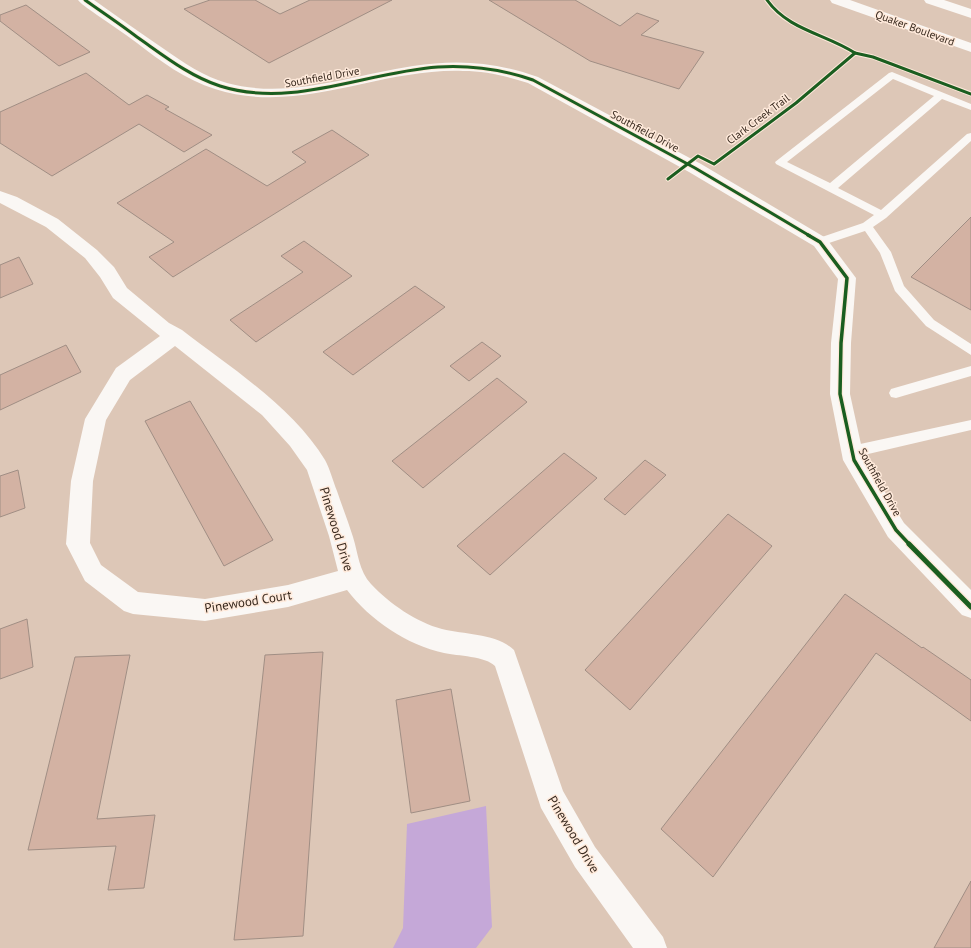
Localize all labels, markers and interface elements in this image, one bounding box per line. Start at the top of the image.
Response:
street label: Quaker Boulevard [873,7,957,49]
street label: Southfield Drive [284,63,361,90]
street label: Clark Creek Trail [724,90,793,147]
street label: Southfield Drive [608,107,682,155]
street label: Southfield Drive [856,446,905,519]
street label: Pinewood Drive [316,485,357,573]
street label: Pinewood Court [203,586,294,617]
street label: Pinewood Drive [544,792,603,876]

